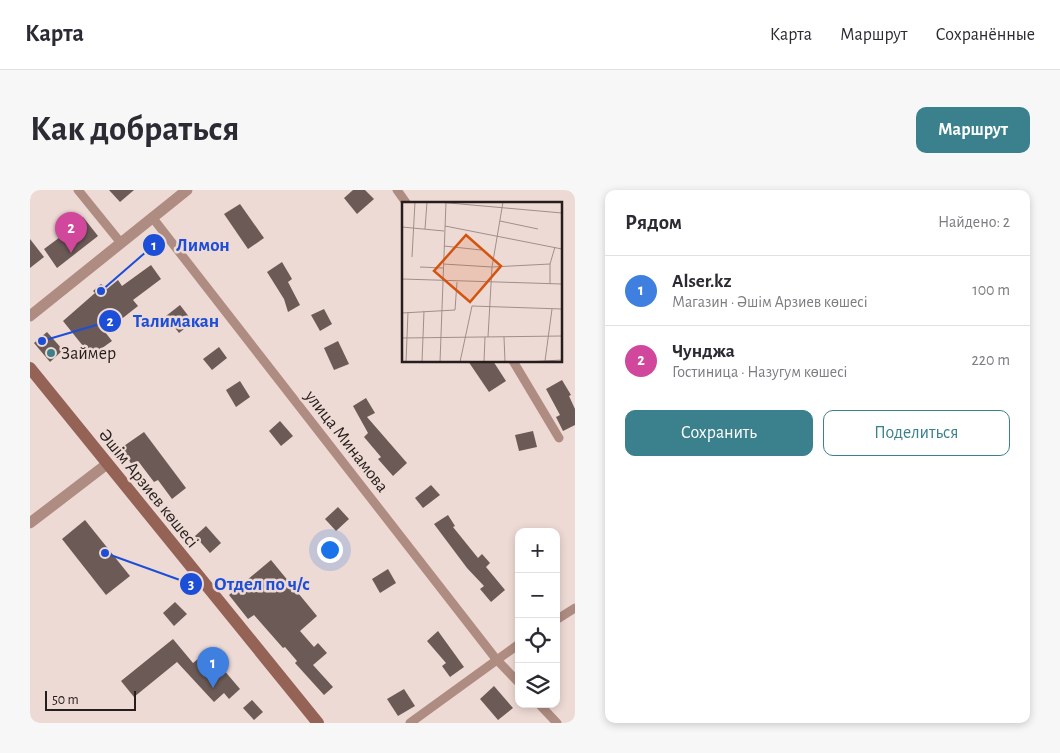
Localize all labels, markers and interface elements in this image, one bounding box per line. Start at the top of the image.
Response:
text: Карта [25,22,84,46]
text: Карта [770,26,812,44]
text: Маршрут [840,26,908,44]
text: Сохранённые [936,26,1035,44]
button: Маршрут [916,107,1030,153]
text: Как добраться [30,112,239,147]
inset map [402,202,562,362]
pin: 2 [55,212,87,253]
text: Рядом [625,212,682,233]
text: Найдено: 2 [938,214,1010,230]
callout: Лимон [141,228,240,262]
text: Лимон [176,236,230,255]
text: 1 [151,238,157,253]
text: Alser.kz [672,272,731,291]
text: 1 [638,282,644,298]
text: 100 m [972,282,1010,298]
text: Магазин · Әшім Арзиев көшесі [672,294,868,310]
callout: Талимакан [98,304,229,338]
text: Талимакан [133,312,219,331]
text: 2 [106,314,114,329]
text: Чунджа [672,342,735,361]
place label: Займер [61,345,116,363]
marker: Займер [45,347,57,359]
text: 2 [637,352,645,368]
text: 220 m [972,352,1010,368]
text: Гостиница · Назугум көшесі [672,364,847,380]
street label: улица Минамова [300,387,391,496]
button: Сохранить [625,410,813,456]
button: Поделиться [823,410,1010,456]
street label: Әшім Арзиев көшесі [95,426,201,551]
map controls [515,528,560,708]
button: + [515,528,560,573]
your location [317,537,343,563]
callout: Отдел по ч/с [179,567,319,601]
button: − [515,573,560,618]
text: Отдел по ч/с [214,575,310,594]
text: 3 [188,577,194,592]
button: locate [515,618,560,663]
pin: 1 [197,647,229,688]
button: layers [515,663,560,708]
scale bar [45,688,136,711]
text: 50 m [52,693,79,707]

